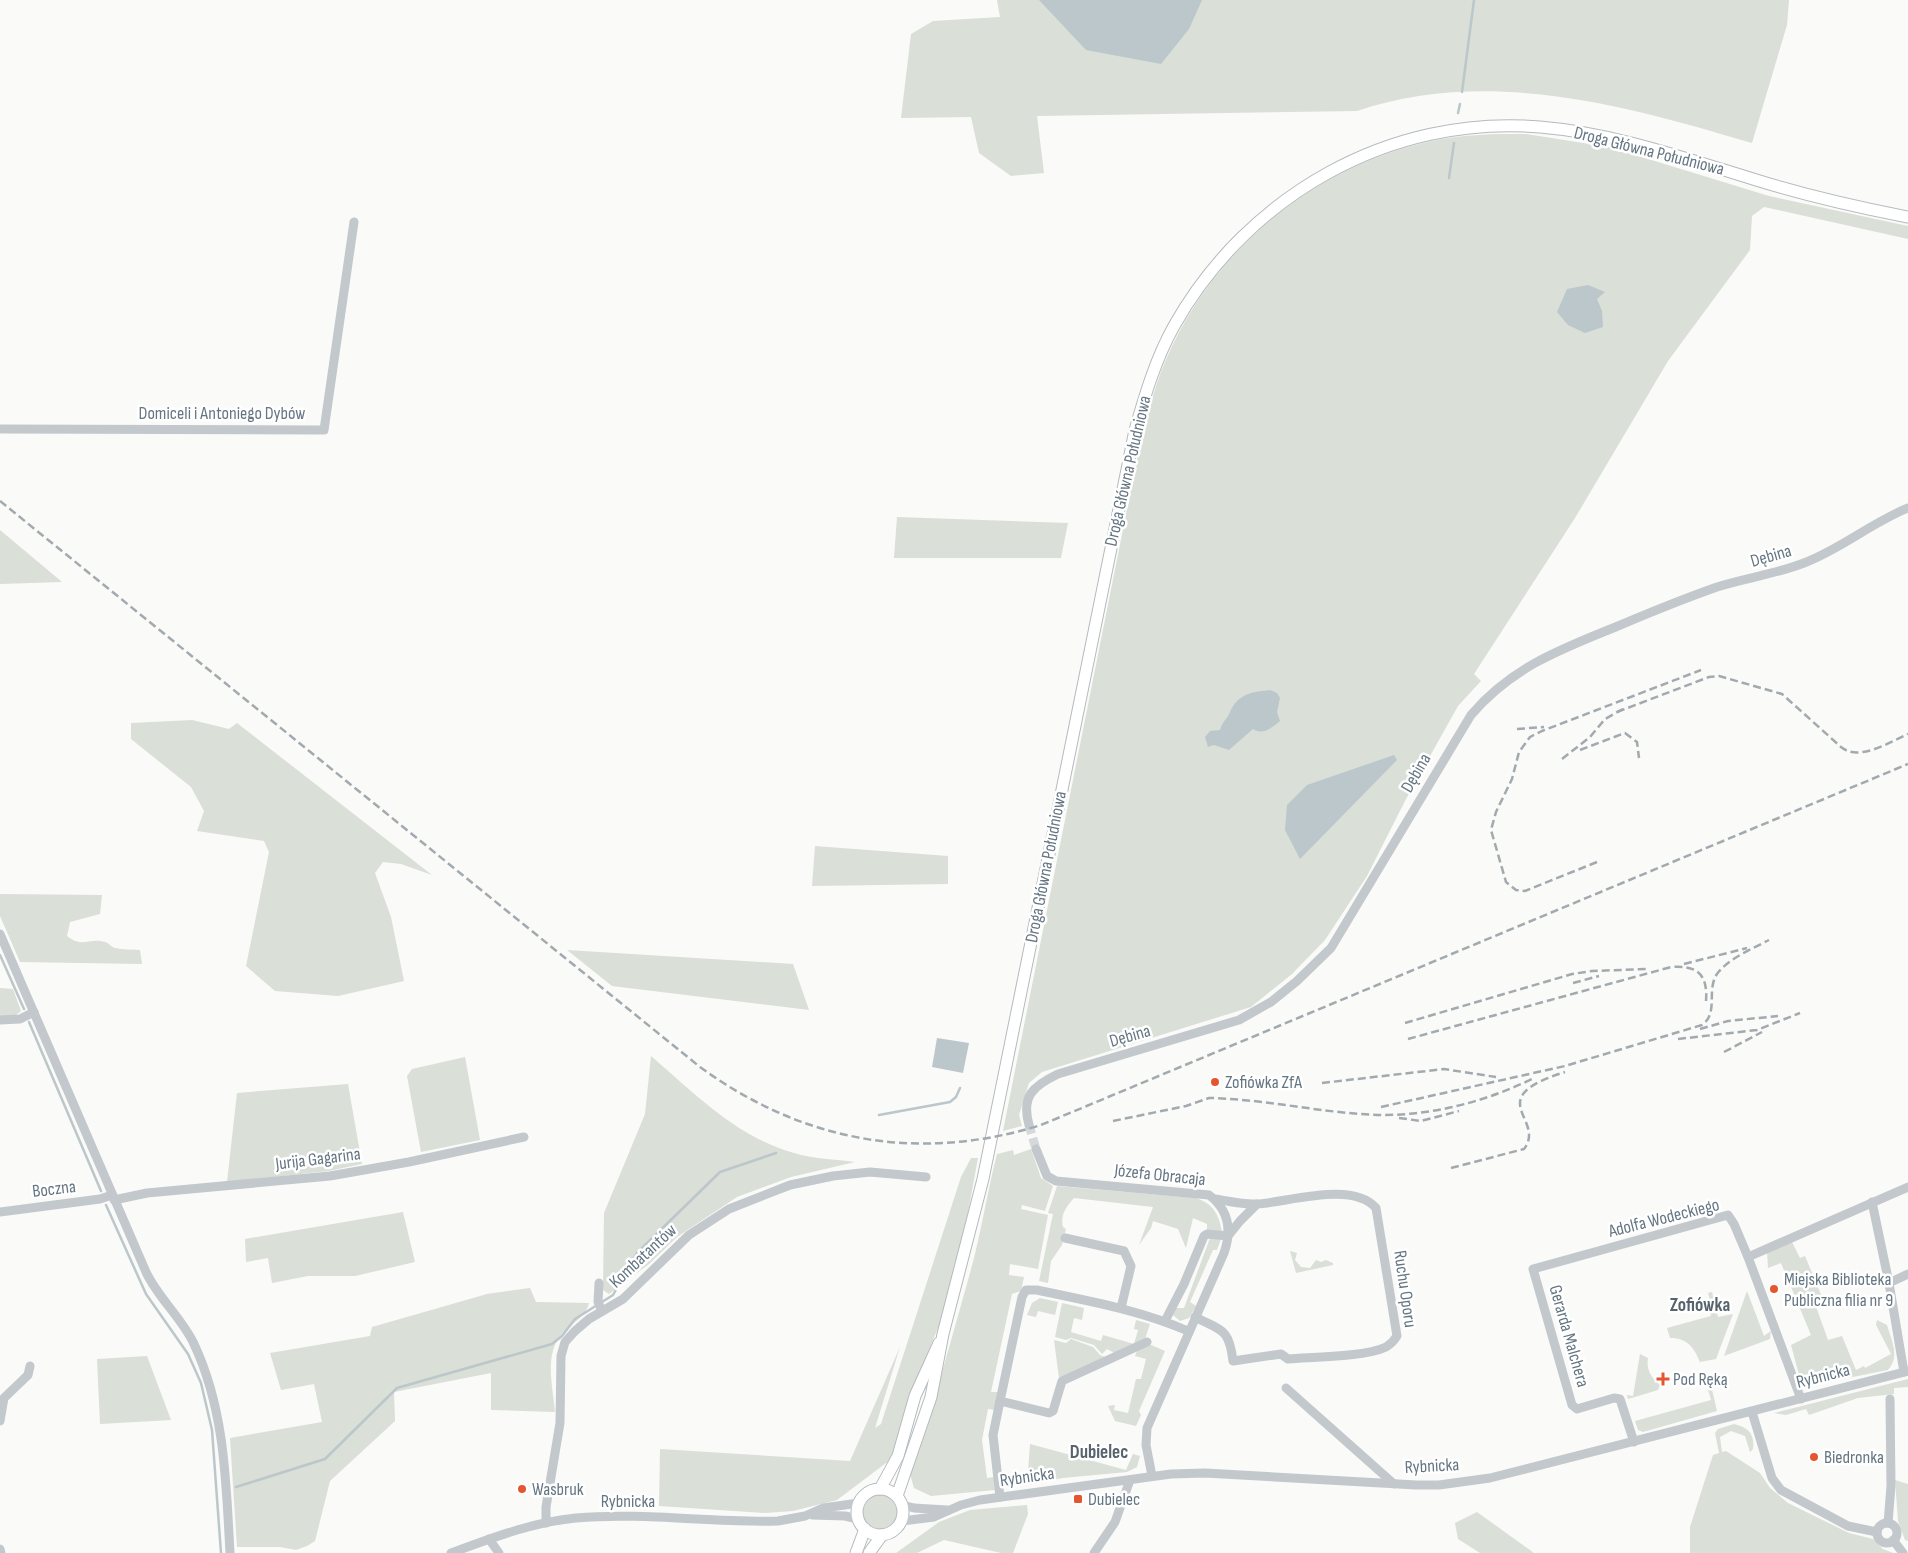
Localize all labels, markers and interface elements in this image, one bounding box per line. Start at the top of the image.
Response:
street label: Droga Główna Południowa [1572,122,1726,180]
street label: Droga Główna Południowa [1100,394,1156,548]
street label: Domiceli i Antoniego Dybów [139,403,305,424]
street label: Dębina [1748,540,1794,572]
street label: Dębina [1397,750,1436,796]
street label: Droga Główna Południowa [1021,789,1071,945]
street label: Dębina [1107,1020,1153,1052]
place label: Zofiówka ZfA [1225,1072,1302,1093]
marker: Zofiówka ZfA [1209,1076,1221,1088]
street label: Jurija Gagarina [273,1143,362,1175]
street label: Józefa Obracaja [1112,1160,1207,1190]
street label: Boczna [31,1176,77,1202]
street label: Adolfa Wodeckiego [1605,1194,1722,1242]
street label: Kombatantów [605,1220,681,1292]
street label: Ruchu Oporu [1389,1249,1421,1329]
place label: Miejska Biblioteka Publiczna filia nr 9 [1784,1269,1893,1311]
street label: Gerarda Malchera [1544,1283,1594,1390]
marker: Miejska Biblioteka Publiczna filia nr 9 [1768,1283,1780,1295]
district label: Zofiówka [1670,1294,1730,1317]
street label: Rybnicka [1794,1359,1852,1393]
place label: Pod Ręką [1673,1369,1728,1390]
marker: Pod Ręką [1657,1373,1669,1385]
district label: Dubielec [1070,1441,1128,1464]
place label: Biedronka [1824,1447,1884,1468]
marker: Biedronka [1808,1451,1820,1463]
street label: Rybnicka [1404,1454,1460,1478]
street label: Rybnicka [999,1463,1056,1491]
place label: Wasbruk [532,1479,584,1500]
marker: Wasbruk [516,1483,528,1495]
place label: Dubielec [1088,1489,1140,1510]
street label: Rybnicka [601,1491,655,1512]
marker: Dubielec [1072,1493,1084,1505]

